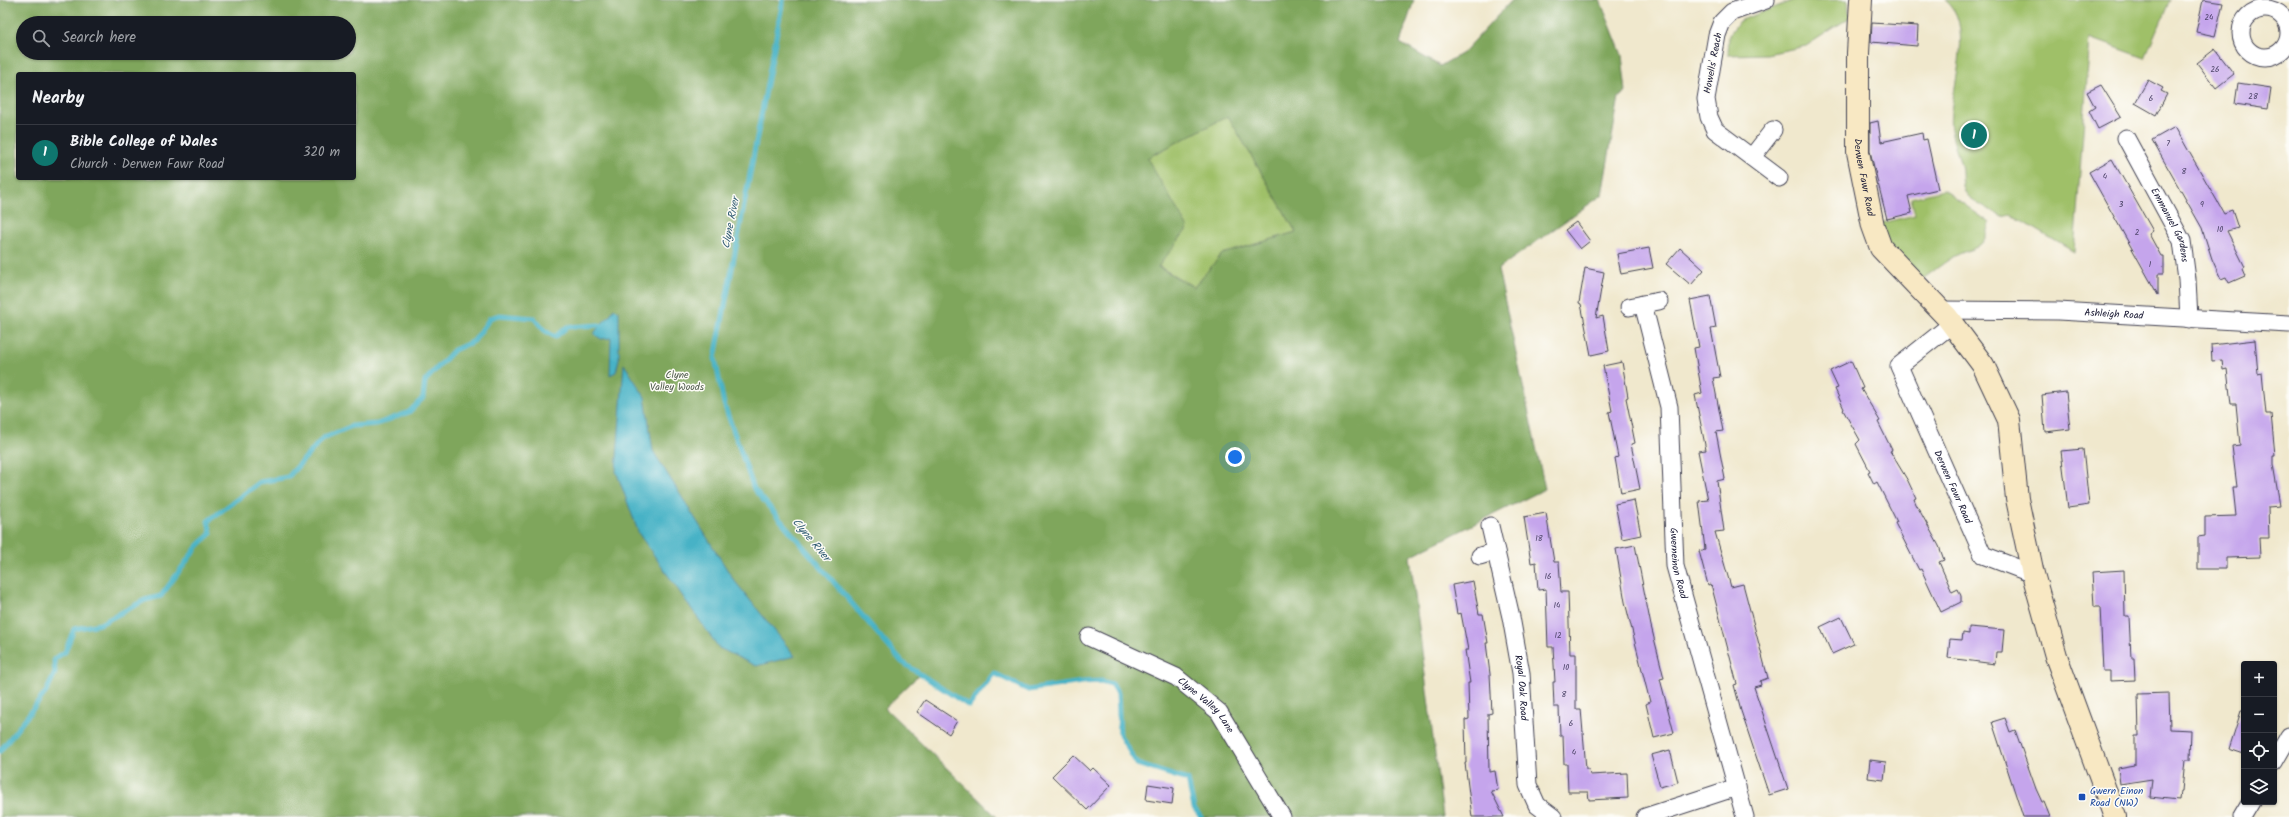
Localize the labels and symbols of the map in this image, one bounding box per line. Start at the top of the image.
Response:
house number: 24 [2204,11,2214,24]
street label: Howells' Reach [1699,31,1727,95]
house number: 26 [2210,63,2220,76]
house number: 28 [2248,90,2258,103]
house number: 6 [2149,92,2153,105]
pin: 1 [1961,120,1987,150]
house number: 7 [2166,137,2170,150]
street label: Derwen Fawr Road [1850,138,1879,219]
house number: 8 [2182,165,2187,178]
house number: 4 [2103,170,2108,183]
street label: Emmanuel Gardens [2146,185,2193,264]
water label: Clyne River [717,193,745,250]
house number: 3 [2119,198,2124,211]
house number: 9 [2200,198,2204,211]
house number: 10 [2217,223,2223,236]
house number: 2 [2135,226,2140,239]
house number: 1 [2149,258,2152,271]
street label: Ashleigh Road [2084,304,2145,324]
park label: Clyne Valley Woods [650,367,705,395]
your location [1225,447,1245,467]
street label: Derwen Fawr Road [1929,448,1977,527]
water label: Clyne River [787,514,836,567]
street label: Gwerneinon Road [1666,527,1692,602]
house number: 18 [1535,532,1543,545]
house number: 16 [1545,570,1551,583]
house number: 14 [1554,599,1561,612]
house number: 12 [1554,629,1562,642]
street label: Royal Oak Road [1510,654,1532,722]
house number: 10 [1563,661,1569,674]
street label: Clyne Valley Lane [1174,673,1238,737]
house number: 8 [1562,688,1567,701]
house number: 6 [1569,717,1573,730]
house number: 4 [1572,746,1577,759]
place label: Gwern Einon Road (NW) [2090,783,2143,811]
marker: Gwern Einon Road (NW) [2077,792,2087,802]

